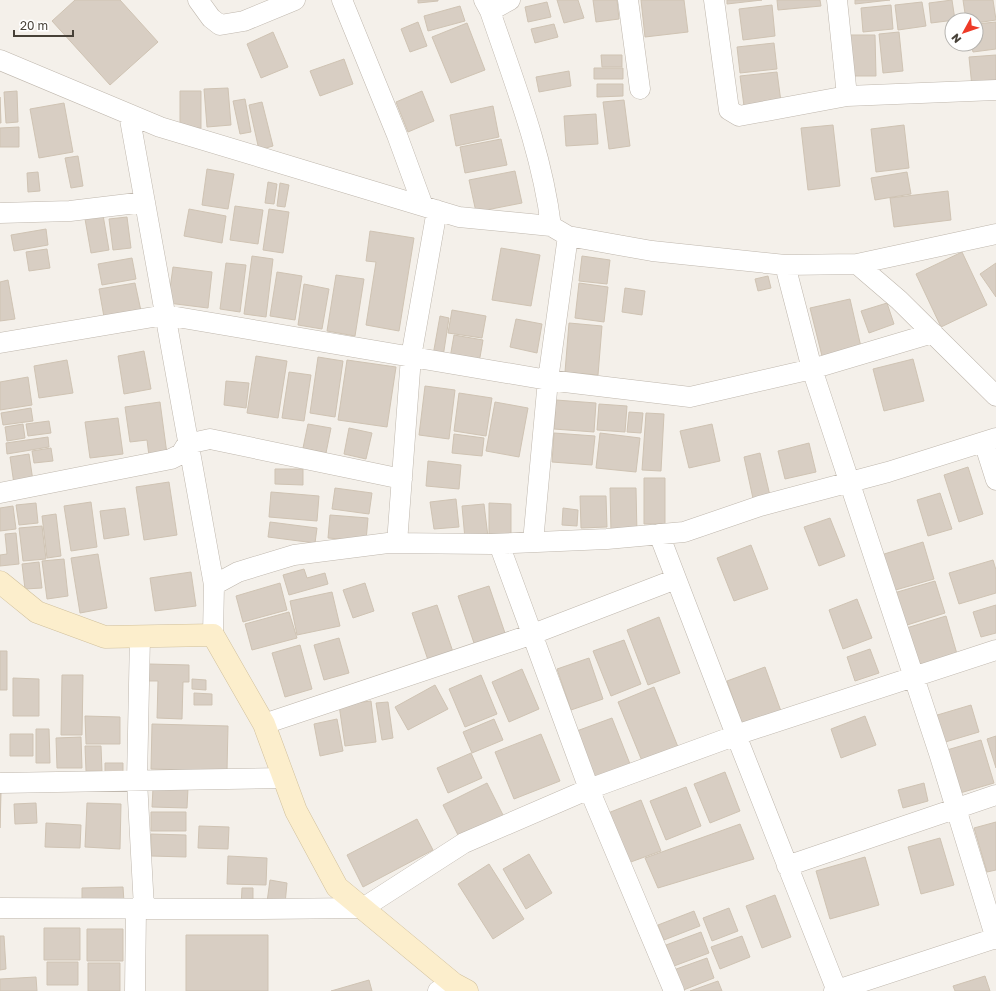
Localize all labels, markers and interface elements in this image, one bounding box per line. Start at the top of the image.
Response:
scale bar [14,12,73,38]
north arrow [944,12,984,52]
text: 20 m [20,18,48,33]
text: N [948,31,964,46]

